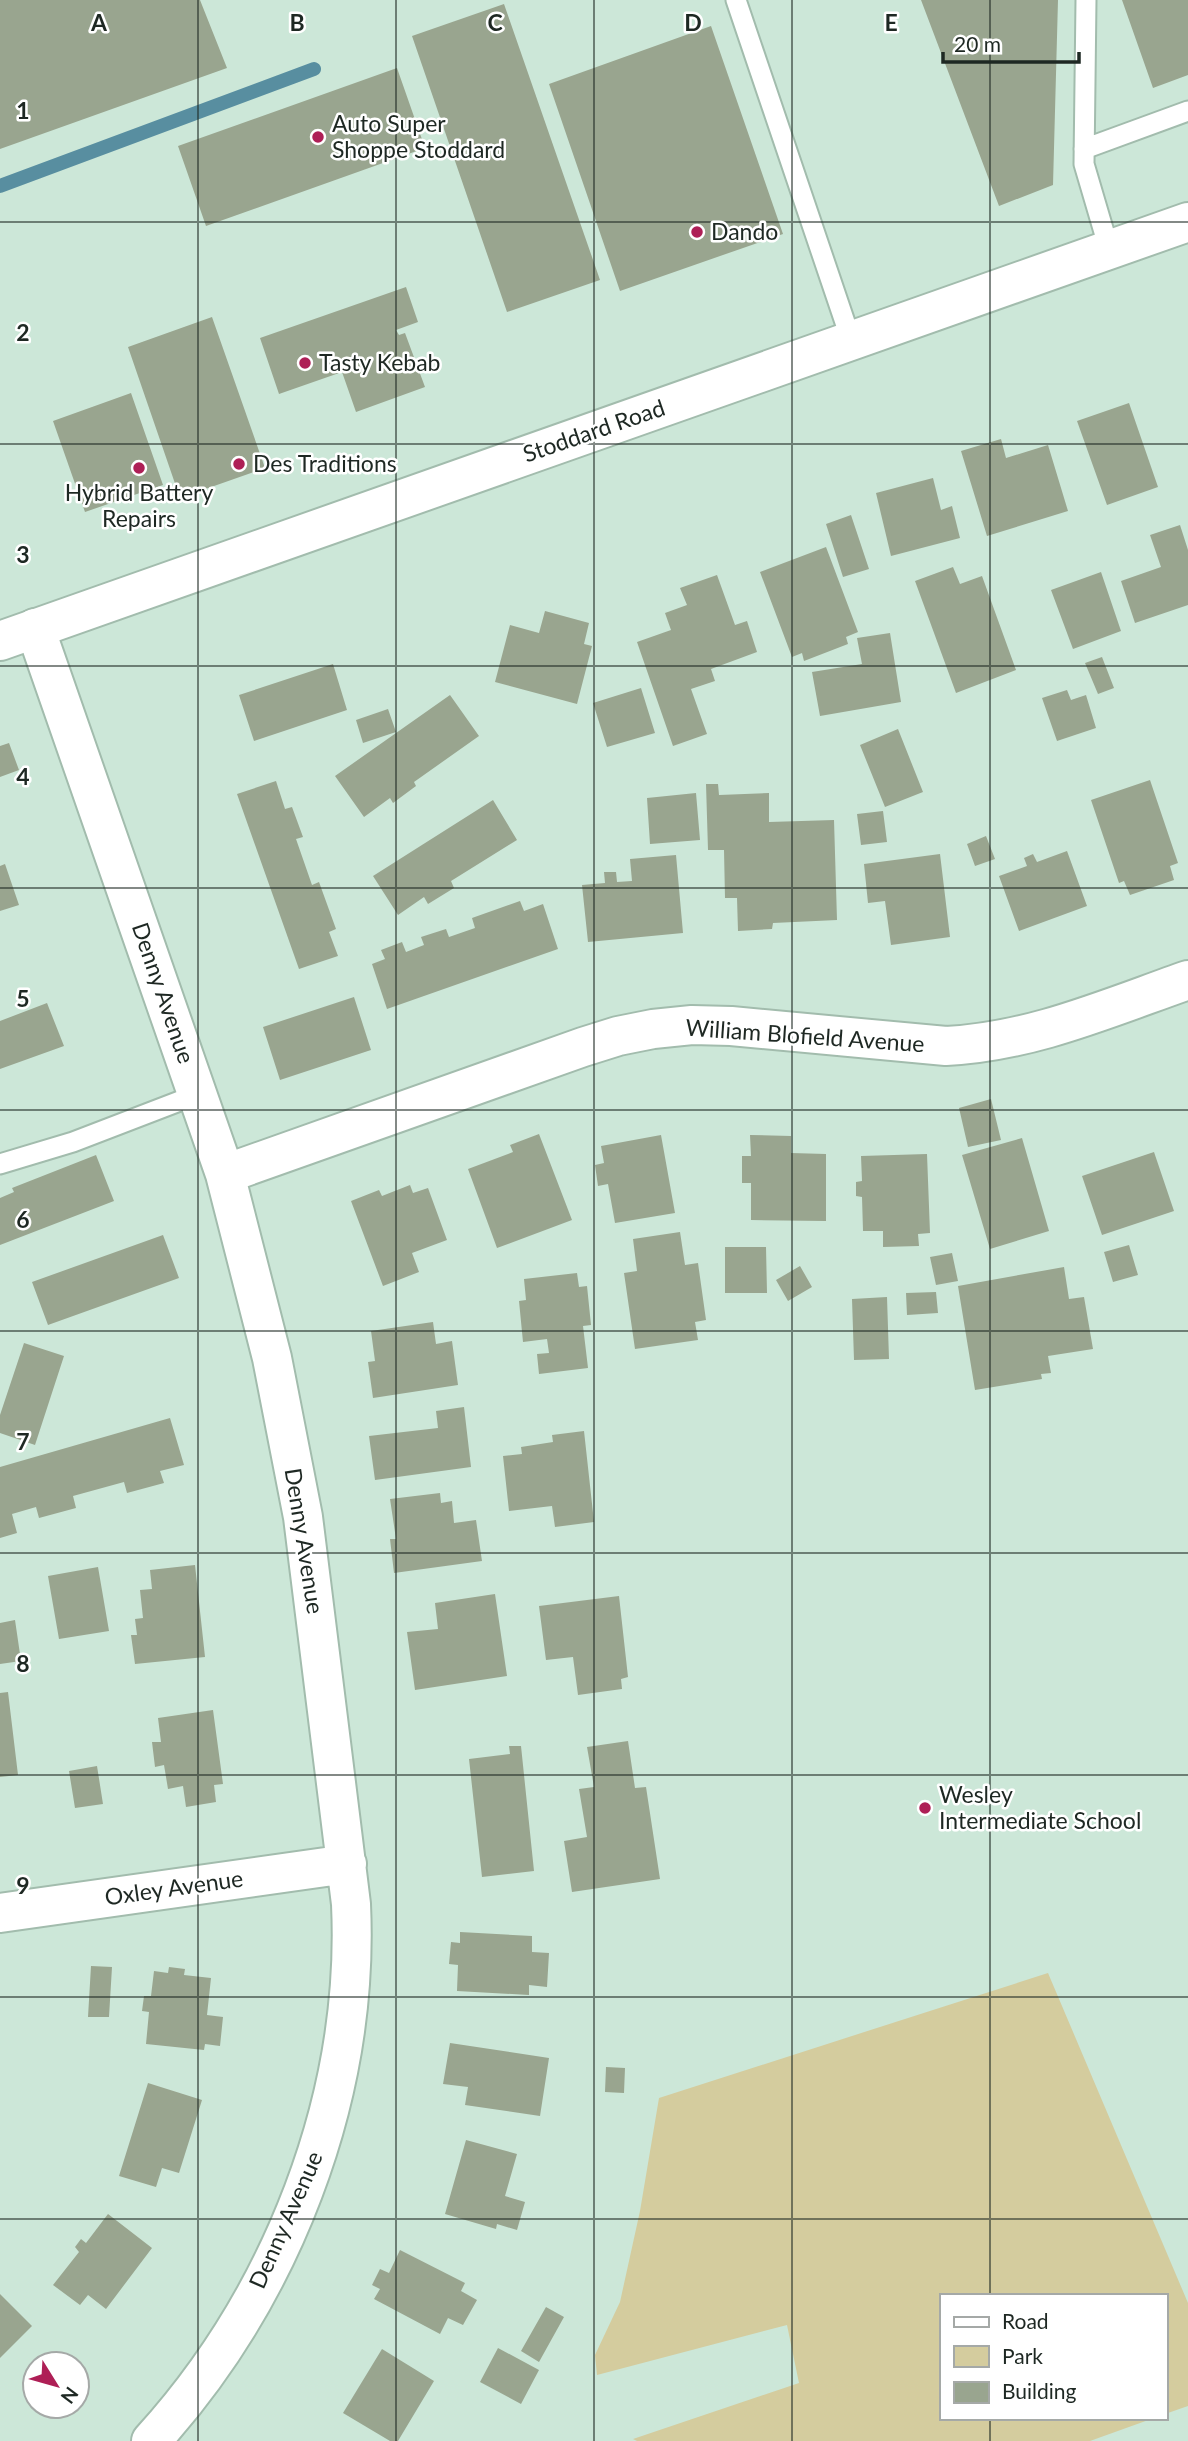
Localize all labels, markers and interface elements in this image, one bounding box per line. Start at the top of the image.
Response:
text: A [90,8,108,36]
text: B [289,8,305,36]
text: C [487,8,503,36]
text: D [684,8,702,36]
text: E [884,8,898,36]
scale bar [943,21,1080,65]
text: 20 m [954,31,1001,56]
text: 1 [16,96,30,124]
place label: Auto Super Shoppe Stoddard [332,109,505,163]
marker: Auto Super Shoppe Stoddard [310,129,326,145]
place label: Dando [711,217,778,245]
marker: Dando [689,224,705,240]
text: 2 [16,318,30,346]
place label: Tasty Kebab [319,348,440,376]
marker: Tasty Kebab [297,355,313,371]
street label: Stoddard Road [519,393,668,467]
place label: Des Traditions [253,449,397,477]
marker: Des Traditions [231,456,247,472]
marker: Hybrid Battery Repairs [131,460,147,476]
place label: Hybrid Battery Repairs [65,478,213,532]
text: 3 [16,540,30,568]
text: 4 [16,762,30,790]
street label: Denny Avenue [127,918,201,1067]
text: 5 [16,984,30,1012]
street label: William Blofield Avenue [685,1013,926,1057]
text: 6 [16,1205,30,1233]
text: 7 [16,1427,30,1455]
street label: Denny Avenue [280,1466,330,1616]
text: 8 [16,1649,30,1677]
place label: Wesley Intermediate School [939,1780,1141,1834]
marker: Wesley Intermediate School [917,1800,933,1816]
street label: Oxley Avenue [103,1863,245,1911]
text: 9 [16,1871,30,1899]
street label: Denny Avenue [242,2147,328,2293]
legend [940,2294,1167,2420]
text: Road [1002,2308,1049,2333]
text: Park [1002,2343,1043,2368]
north arrow [21,2350,91,2420]
text: Building [1002,2378,1077,2403]
text: N [56,2383,84,2408]

